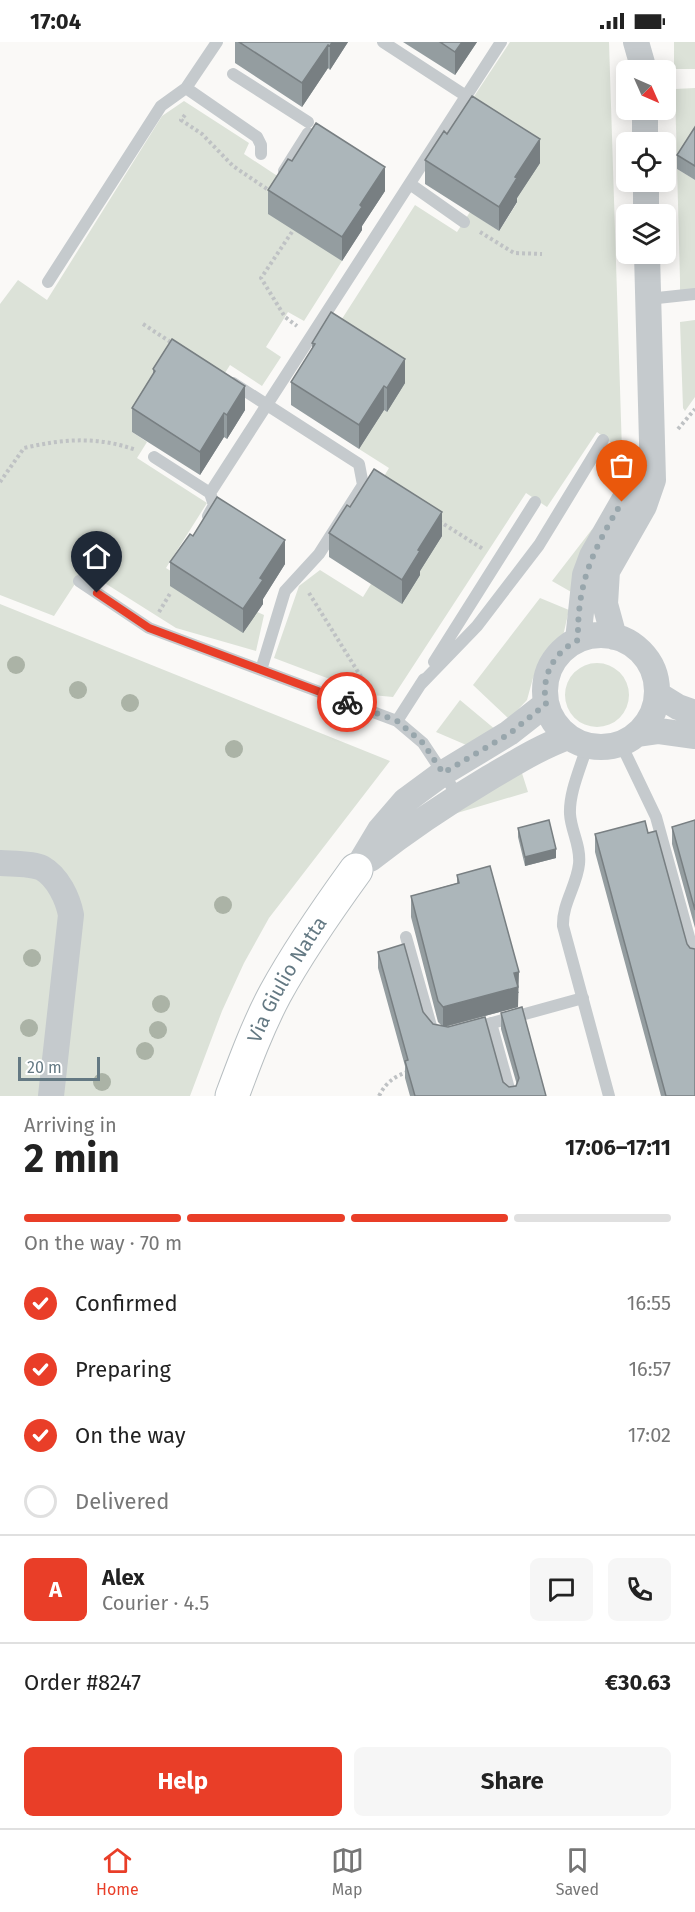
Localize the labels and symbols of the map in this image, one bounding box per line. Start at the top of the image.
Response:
north arrow [616,60,676,120]
pin [596,440,647,502]
pin [71,531,122,593]
courier [317,672,377,732]
street label: Via Giulio Natta [242,912,332,1046]
scale bar [18,1054,100,1082]

